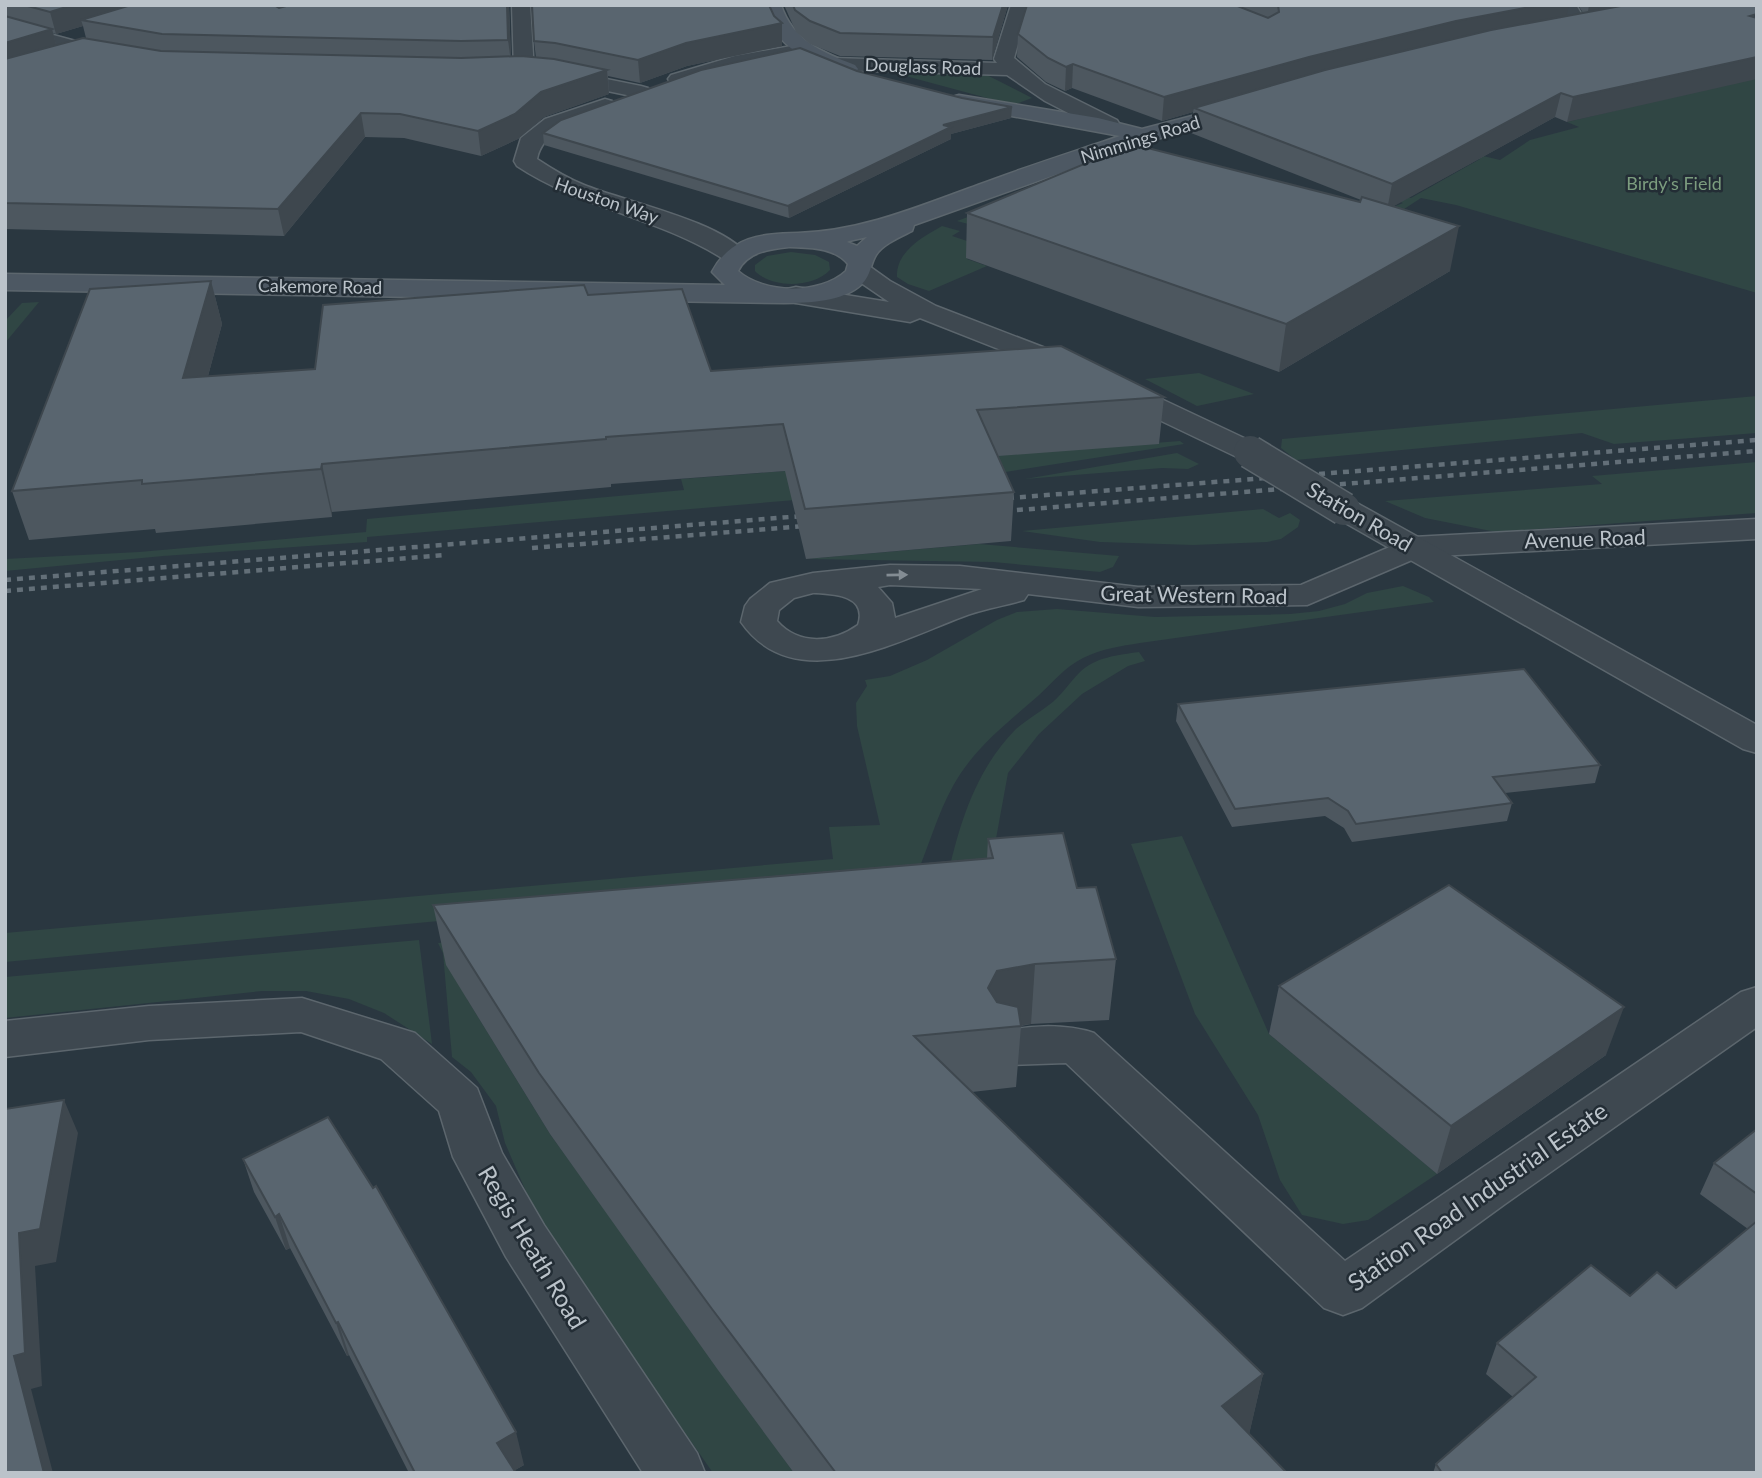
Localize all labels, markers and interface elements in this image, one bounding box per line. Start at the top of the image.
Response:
street label: Douglass Road [864,53,982,79]
street label: Nimmings Road [1078,110,1202,168]
street label: Houston Way [552,172,662,228]
park label: Birdy's Field [1626,172,1722,194]
street label: Cakemore Road [258,274,382,298]
street label: Station Road [1303,476,1417,556]
street label: Avenue Road [1524,523,1646,553]
one-way arrow [887,569,909,581]
street label: Great Western Road [1100,580,1288,608]
street label: Station Road Industrial Estate [1342,1095,1612,1297]
street label: Regis Heath Road [473,1160,593,1334]

